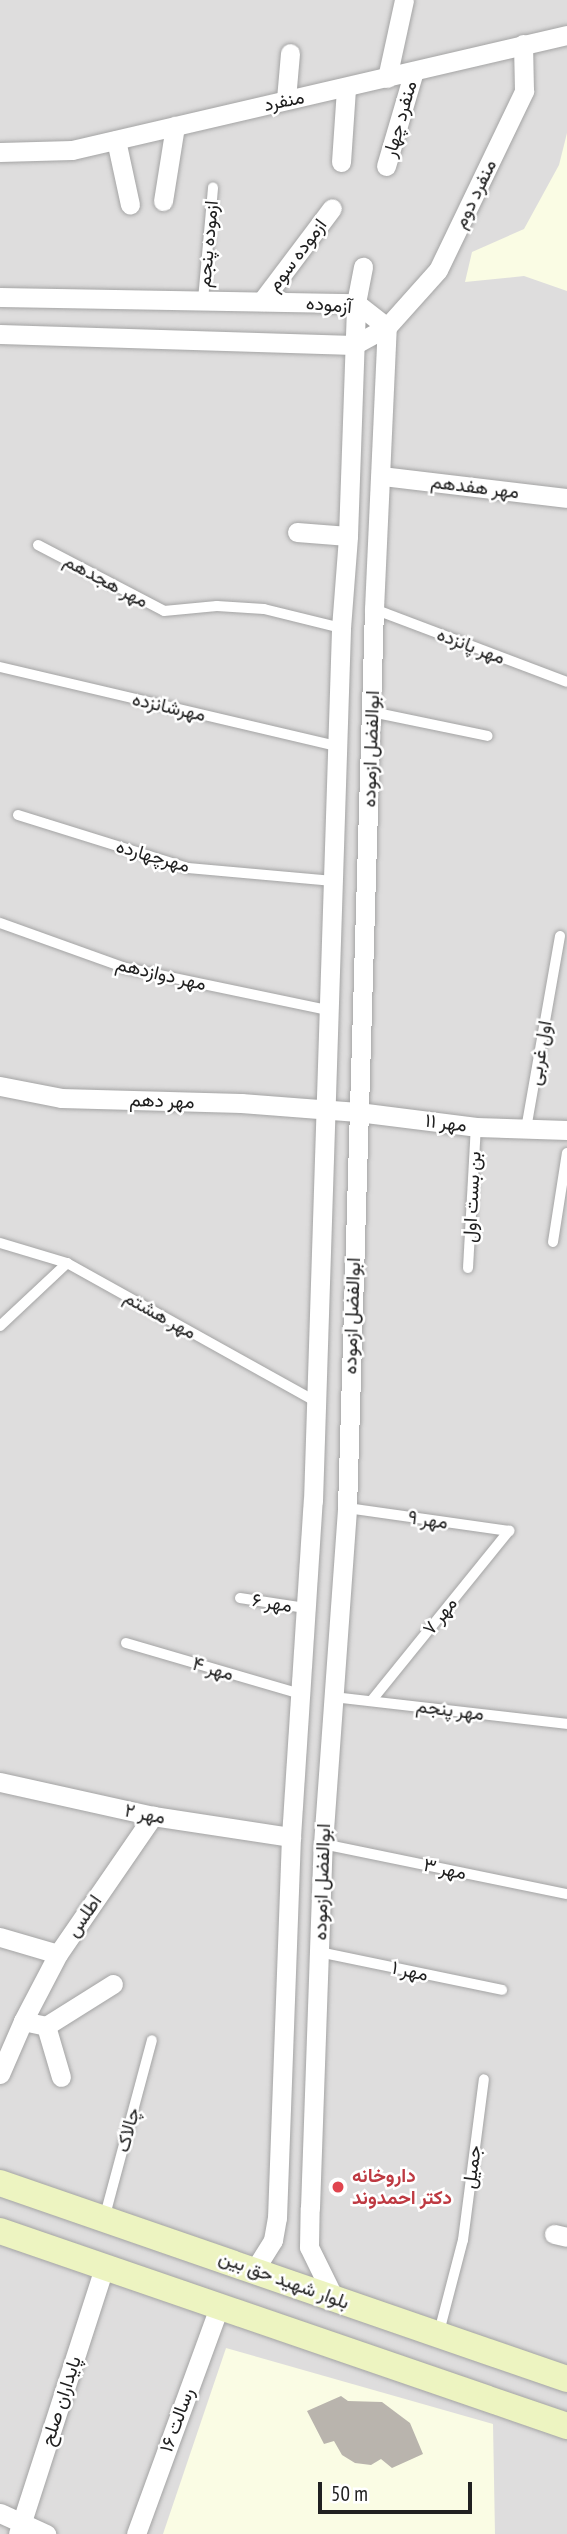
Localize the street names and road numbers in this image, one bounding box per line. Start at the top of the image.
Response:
street label: منفرد چهار [378,78,422,160]
street label: منفرد [262,86,306,116]
street label: منفرد دوم [449,156,501,232]
street label: ازموده پنجم [193,200,223,288]
street label: ازموده سوم [262,214,332,296]
street label: آزموده [305,292,353,318]
street label: مهر هفدهم [429,470,521,504]
street label: مهر هجدهم [60,549,152,613]
street label: مهر پانزده [434,623,508,669]
street label: مهرشانزده [130,687,208,727]
street label: ابوالفضل ازموده [358,690,384,808]
street label: مهرچهارده [114,835,192,877]
street label: مهر دوازدهم [113,953,209,995]
street label: اول غربی [523,1019,557,1087]
street label: مهر دهم [129,1088,195,1114]
street label: مهر ۱۱ [424,1109,468,1137]
street label: بن بست اول [458,1151,486,1243]
street label: ابوالفضل ازموده [339,1257,365,1375]
street label: مهر هشتم [120,1286,200,1344]
street label: مهر ۹ [407,1506,449,1534]
street label: مهر ۶ [250,1589,294,1617]
street label: مهر ۷ [418,1592,462,1640]
street label: مهر ۴ [190,1652,236,1686]
street label: مهر پنجم [415,1695,485,1725]
street label: مهر ۲ [123,1799,167,1829]
street label: ابوالفضل ازموده [309,1823,335,1941]
street label: مهر ۳ [421,1853,469,1885]
street label: اطلس [61,1890,107,1942]
street label: مهر ۱ [390,1956,430,1986]
street label: چالاک [111,2105,145,2155]
street label: جمیل [458,2144,486,2190]
street label: بلوار شهید حق بین [216,2246,352,2314]
street label: پایداران صلح [36,2353,86,2449]
street label: رسالت ۱۶ [155,2385,199,2455]

